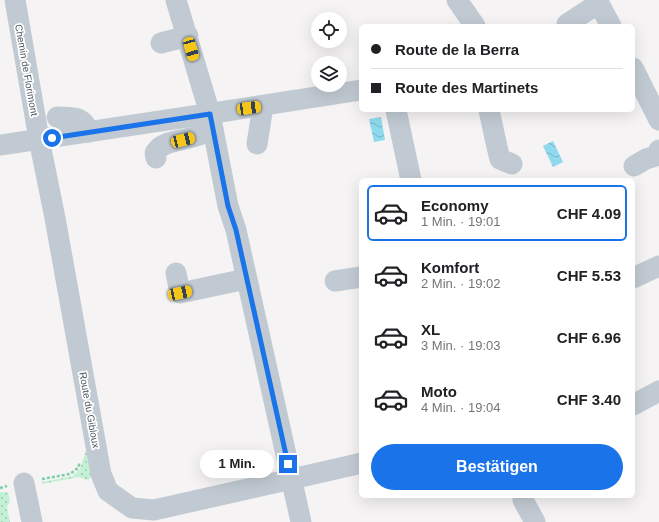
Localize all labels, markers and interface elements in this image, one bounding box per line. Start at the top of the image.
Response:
map controls [311,12,347,92]
button: locate [311,12,347,48]
street label: Chemin de Florimont [13,23,40,117]
car [182,36,200,62]
text: Route de la Berra [395,41,519,58]
button: layers [311,56,347,92]
text: Route des Martinets [395,79,538,96]
car [236,100,262,116]
route start [43,129,61,147]
car [170,131,196,149]
icon: car [373,195,409,231]
text: Economy [421,197,489,214]
text: CHF 4.09 [557,205,621,222]
text: 1 Min. · 19:01 [421,214,501,229]
icon: car [373,257,409,293]
text: Komfort [421,259,479,276]
text: CHF 5.53 [557,267,621,284]
text: 2 Min. · 19:02 [421,276,501,291]
car [167,285,193,301]
icon: car [373,319,409,355]
text: XL [421,321,440,338]
text: CHF 6.96 [557,329,621,346]
text: 3 Min. · 19:03 [421,338,501,353]
street label: Route du Gibloux [77,371,102,449]
icon: car [373,381,409,417]
text: Moto [421,383,457,400]
text: CHF 3.40 [557,391,621,408]
text: 4 Min. · 19:04 [421,400,501,415]
button: Bestätigen [371,444,623,490]
callout: 1 Min. [200,450,274,478]
route end [279,455,297,473]
text: 1 Min. [219,456,255,471]

